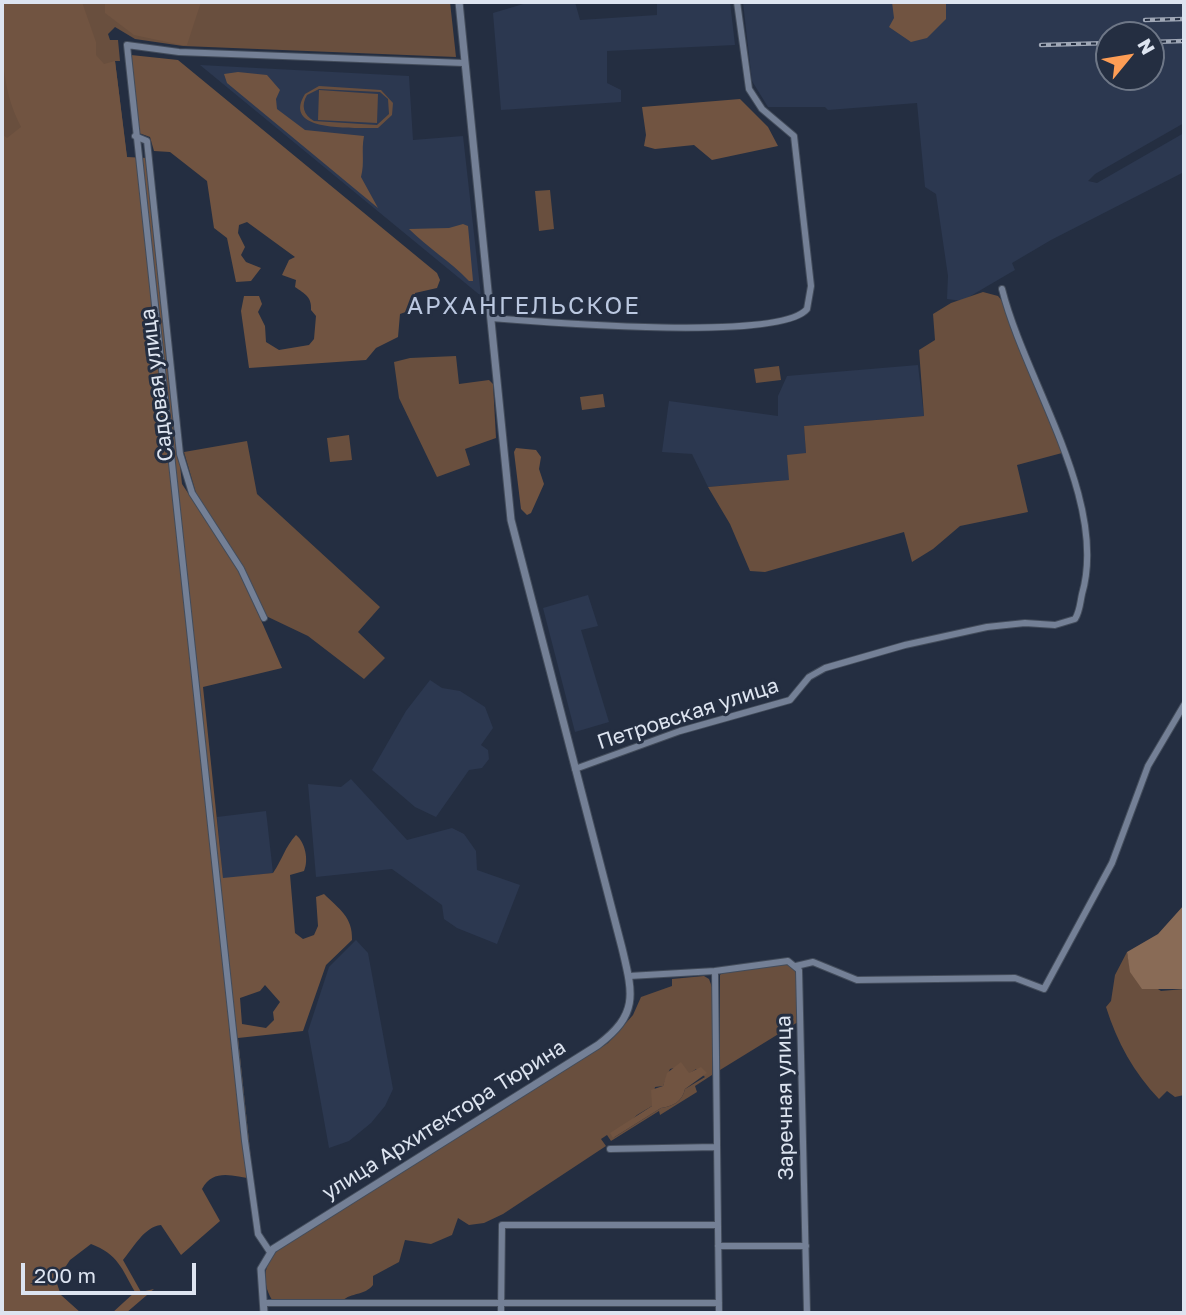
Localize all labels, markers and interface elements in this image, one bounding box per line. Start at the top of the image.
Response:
north arrow [1095,21,1165,91]
text: N [1133,34,1160,58]
district label: АРХАНГЕЛЬСКОЕ [409,292,639,320]
street label: Садовая улица [135,307,179,463]
street label: Петровская улица [594,673,782,755]
street label: Заречная улица [771,1015,799,1181]
street label: улица Архитектора Тюрина [318,1034,570,1206]
scale bar [24,1248,200,1292]
text: 200 m [34,1262,96,1288]

